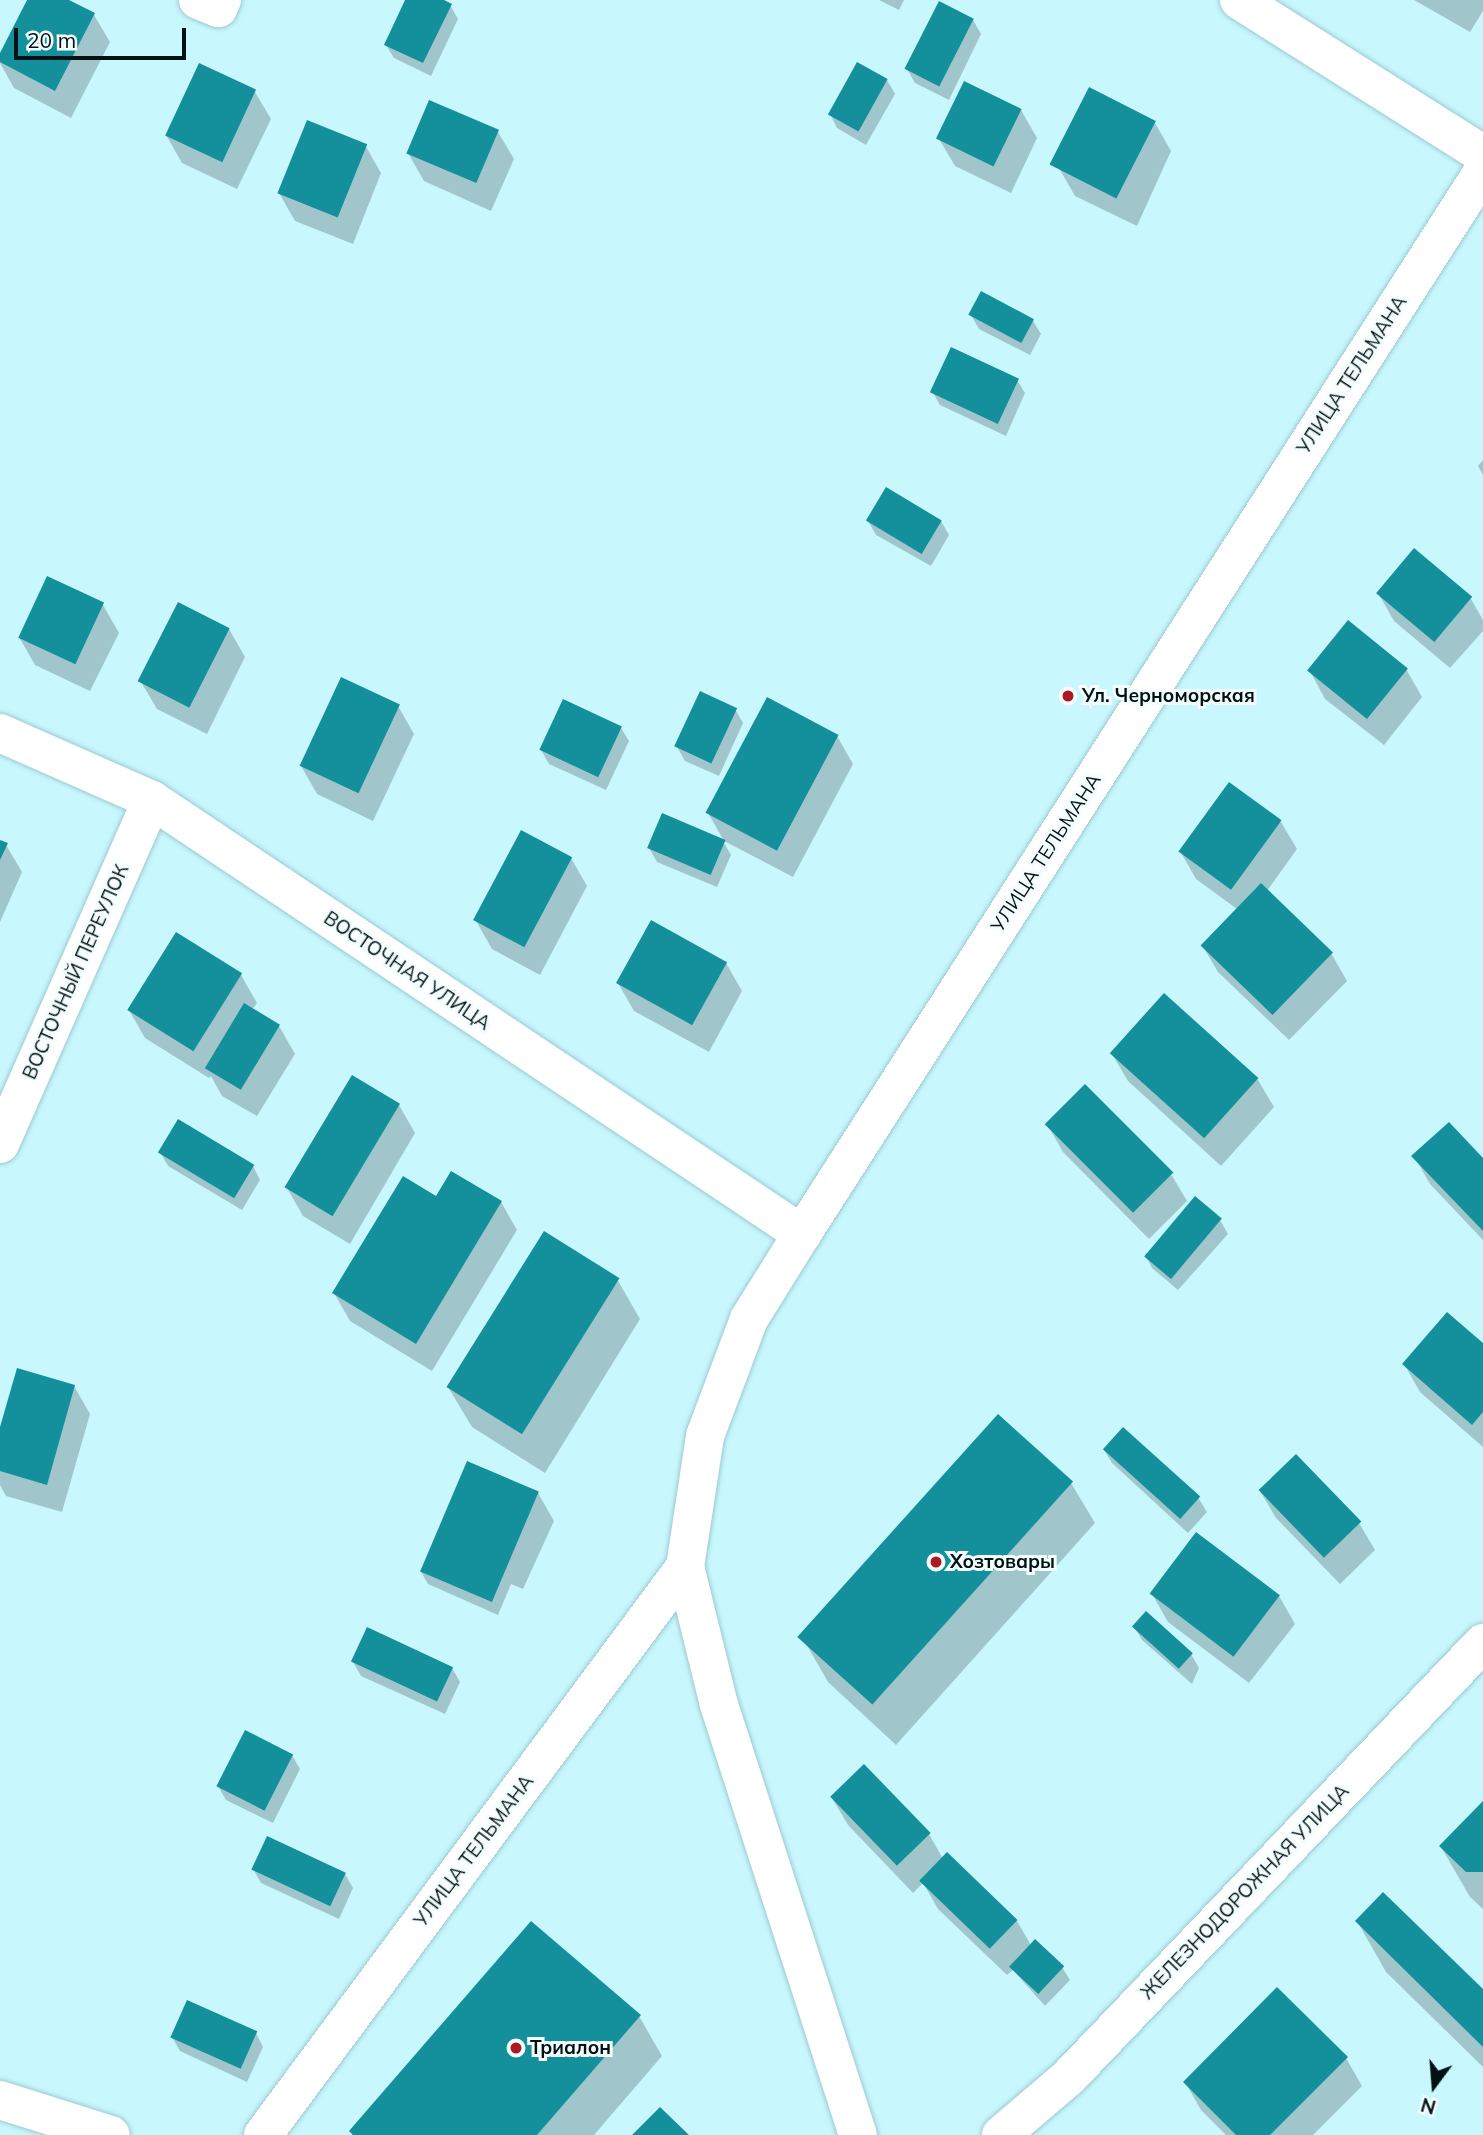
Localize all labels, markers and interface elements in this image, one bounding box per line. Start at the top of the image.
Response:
scale bar [18,14,189,58]
text: 20 m [27,27,76,53]
street label: УЛИЦА ТЕЛЬМАНА [1292,292,1412,458]
place label: Ул. Черноморская [1082,685,1255,707]
marker: Ул. Черноморская [1060,688,1076,704]
street label: УЛИЦА ТЕЛЬМАНА [986,770,1106,936]
street label: ВОСТОЧНЫЙ ПЕРЕУЛОК [18,861,134,1083]
street label: ВОСТОЧНАЯ УЛИЦА [319,907,495,1035]
place label: Хозтовары [950,1551,1055,1573]
marker: Хозтовары [928,1554,944,1570]
street label: УЛИЦА ТЕЛЬМАНА [409,1771,539,1931]
street label: ЖЕЛЕЗНОДОРОЖНАЯ УЛИЦА [1136,1780,1354,2004]
place label: Триалон [530,2037,611,2059]
marker: Триалон [508,2040,524,2056]
north arrow [1399,2051,1469,2121]
text: N [1418,2093,1438,2120]

